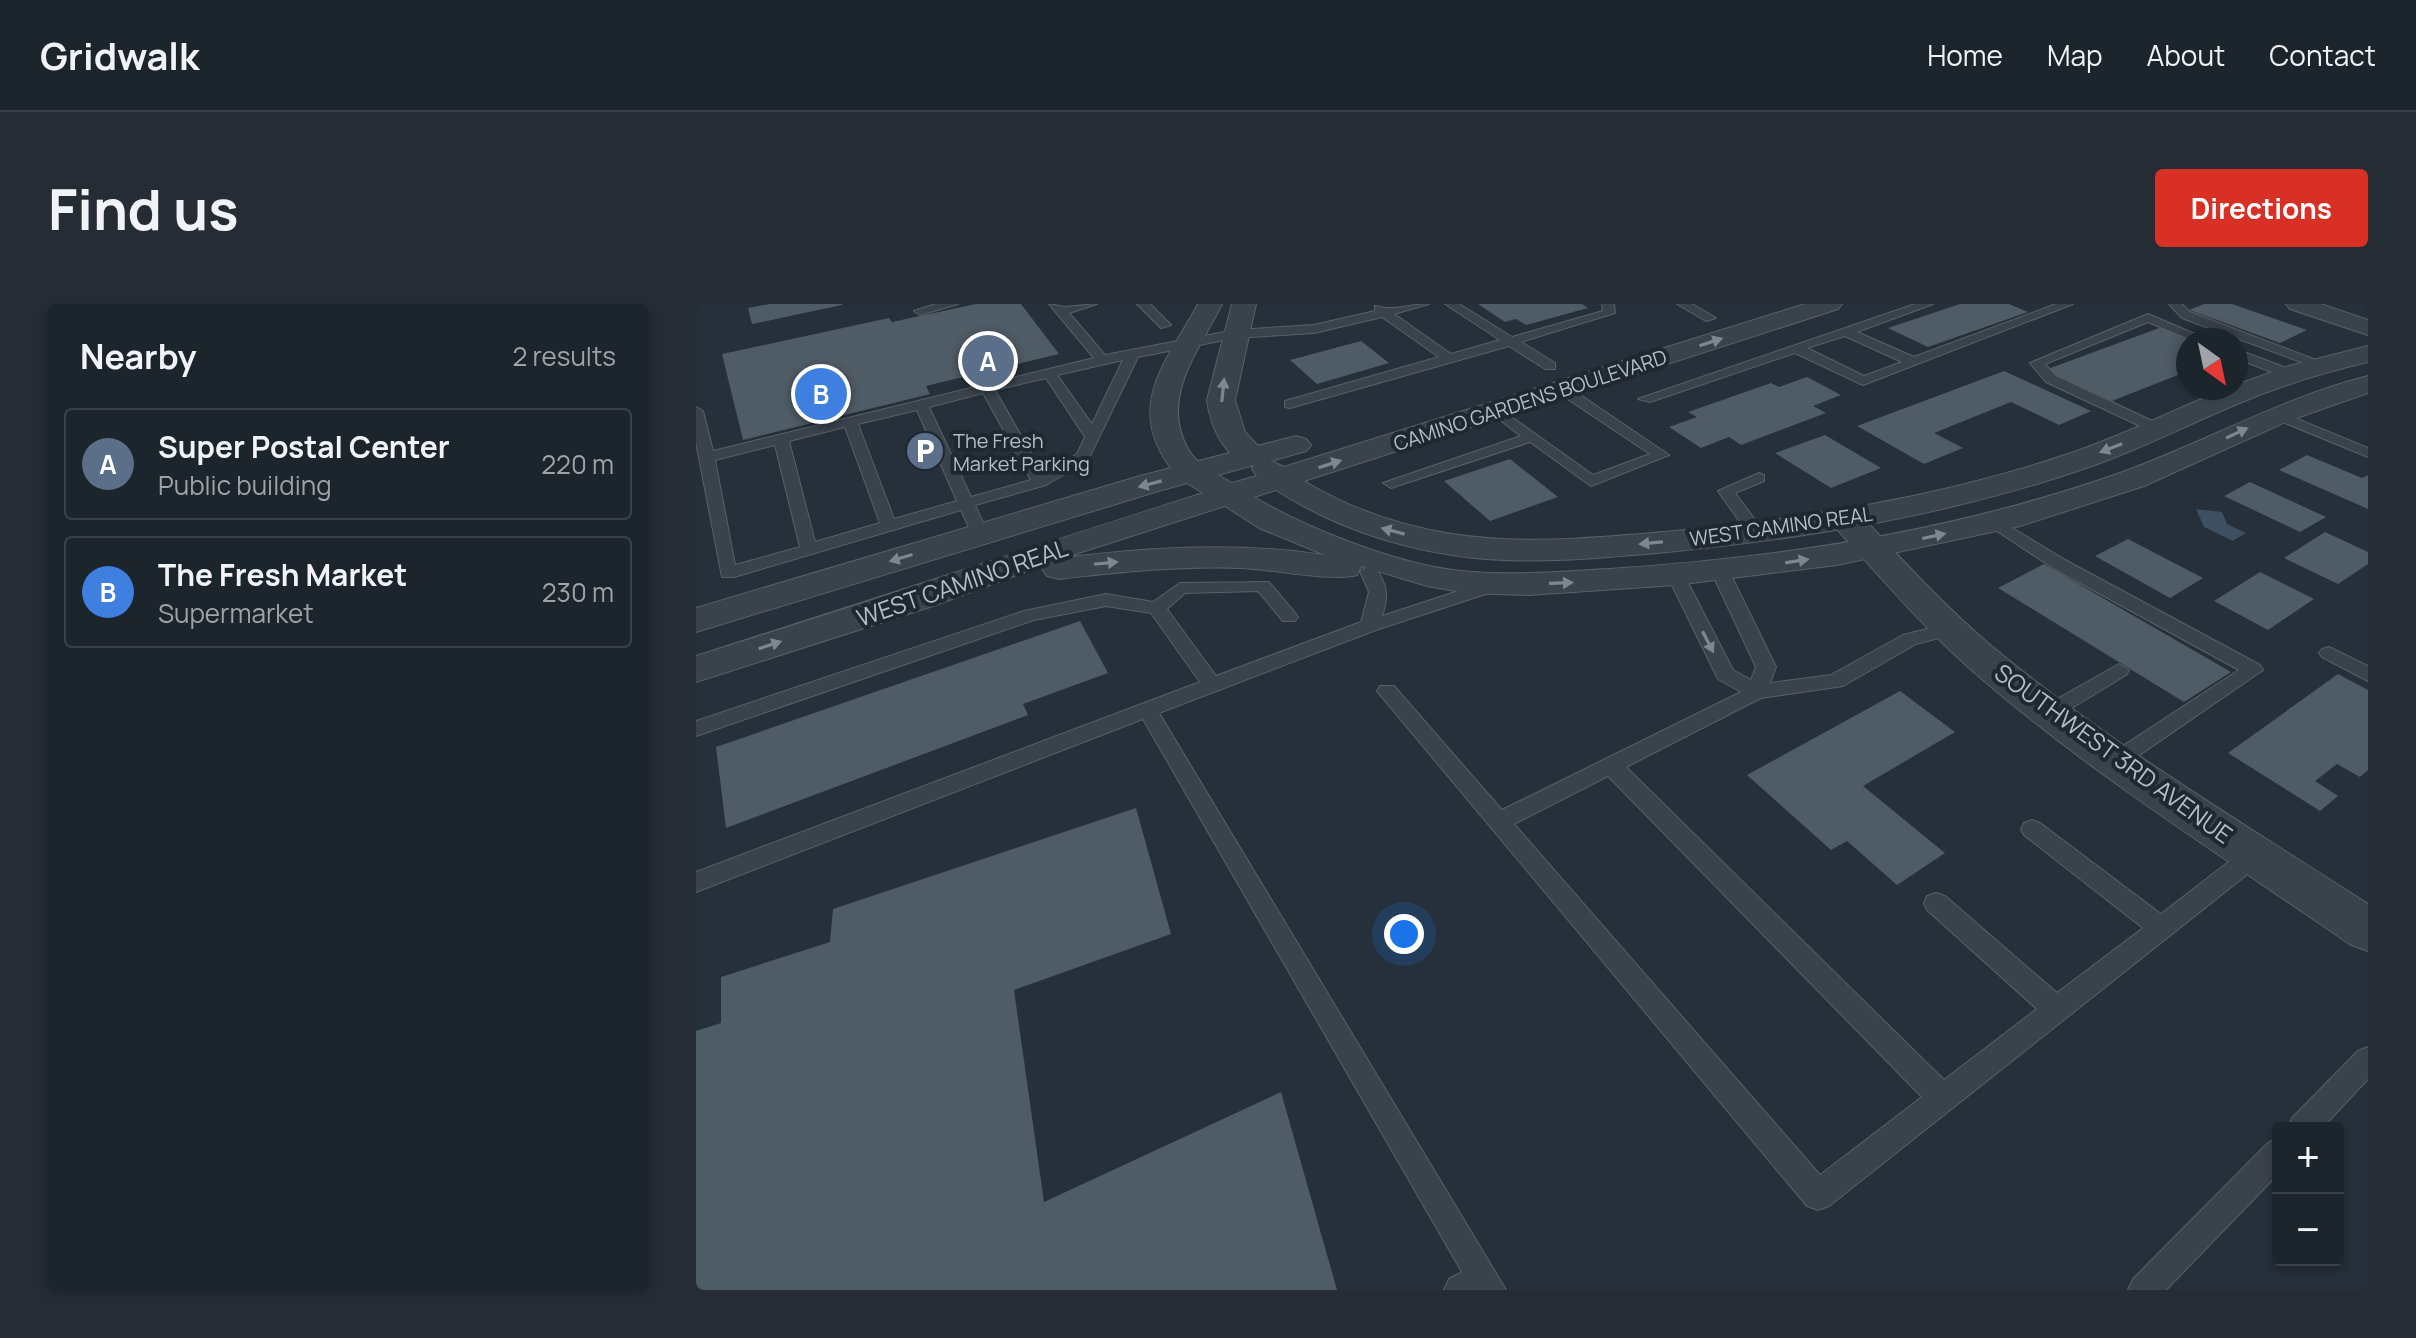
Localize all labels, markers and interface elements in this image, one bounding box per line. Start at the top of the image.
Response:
text: Gridwalk [40,29,199,81]
text: Home [1927,36,2003,74]
text: Map [2047,36,2103,74]
text: About [2147,36,2225,74]
text: Contact [2269,36,2376,74]
button: Directions [2155,169,2368,247]
text: Find us [48,170,239,247]
north arrow [2176,328,2248,400]
pin: A [962,331,1014,391]
text: Nearby [80,333,196,379]
one-way arrow [1699,335,1723,348]
text: 2 results [512,338,616,374]
street label: CAMINO GARDENS BOULEVARD [1390,343,1670,457]
pin: B [795,364,847,424]
one-way arrow [1216,377,1229,402]
text: Super Postal Center [158,426,450,467]
one-way arrow [2225,426,2249,440]
place label: The Fresh Market Parking [953,427,1090,477]
parking icon: The Fresh Market Parking [904,430,946,472]
one-way arrow [2099,442,2123,455]
text: A [99,446,117,482]
text: 220 m [541,446,614,482]
one-way arrow [1319,458,1343,470]
text: Public building [158,467,332,503]
one-way arrow [1138,478,1162,491]
street label: WEST CAMINO REAL [1688,500,1874,552]
one-way arrow [1380,524,1405,536]
one-way arrow [1921,529,1946,542]
street label: WEST CAMINO REAL [852,530,1072,634]
one-way arrow [1638,537,1663,550]
one-way arrow [889,552,913,565]
text: The Fresh Market [158,554,407,595]
one-way arrow [1785,554,1810,567]
one-way arrow [1094,557,1119,570]
text: B [100,574,116,610]
text: 230 m [542,574,614,610]
one-way arrow [1549,576,1574,589]
text: Supermarket [158,595,314,631]
one-way arrow [1701,630,1715,653]
one-way arrow [759,639,783,651]
street label: SOUTHWEST 3RD AVENUE [1988,655,2240,851]
your location [1384,914,1424,954]
map controls [2272,1122,2344,1266]
button: + [2272,1122,2344,1194]
button: − [2272,1194,2344,1266]

